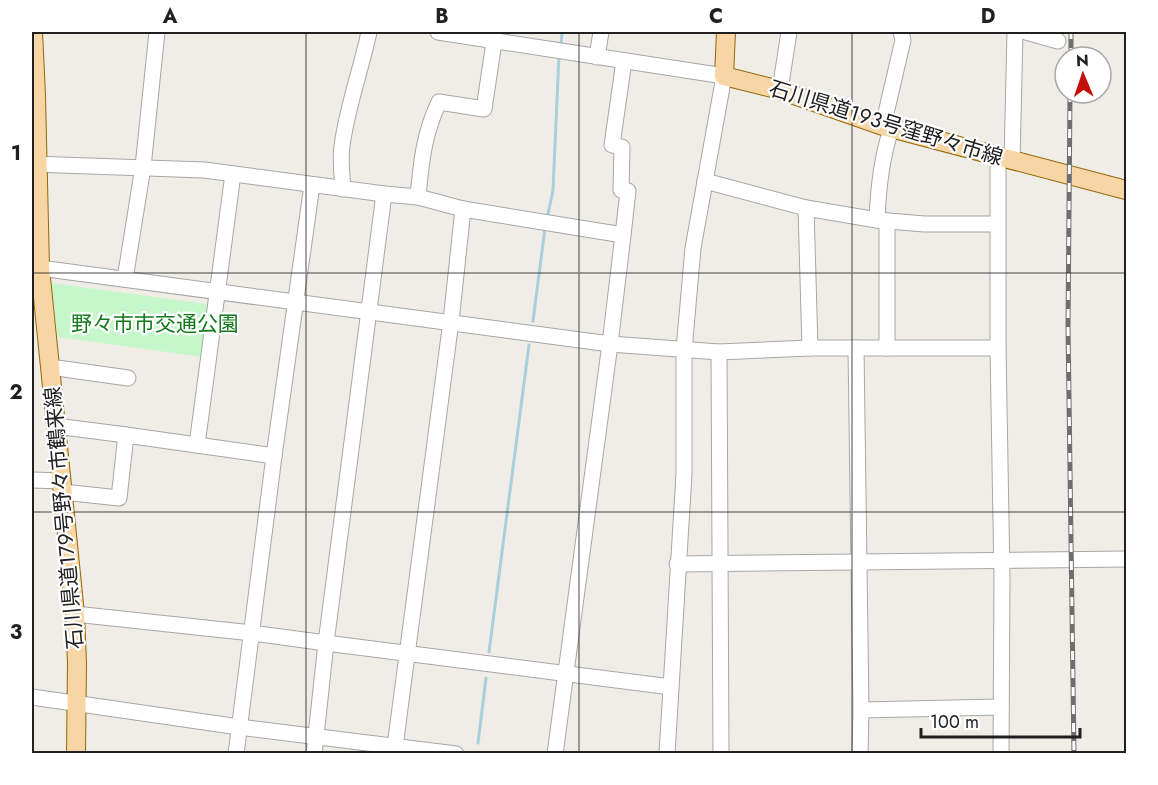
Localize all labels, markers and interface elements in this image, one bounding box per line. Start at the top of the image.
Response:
text: A [162,2,178,31]
text: B [435,2,449,31]
text: C [709,2,723,31]
text: D [981,2,995,31]
north arrow [1053,45,1113,105]
text: N [1076,49,1089,72]
street label: 石川県道193号窪野々市線 [765,73,1007,173]
text: 1 [11,139,21,168]
park label: 野々市市交通公園 [71,309,239,339]
text: 2 [9,378,23,407]
street label: 石川県道179号野々市鶴来線 [38,385,90,651]
text: 3 [10,618,22,647]
scale bar [921,701,1080,739]
text: 100 m [930,709,979,735]

